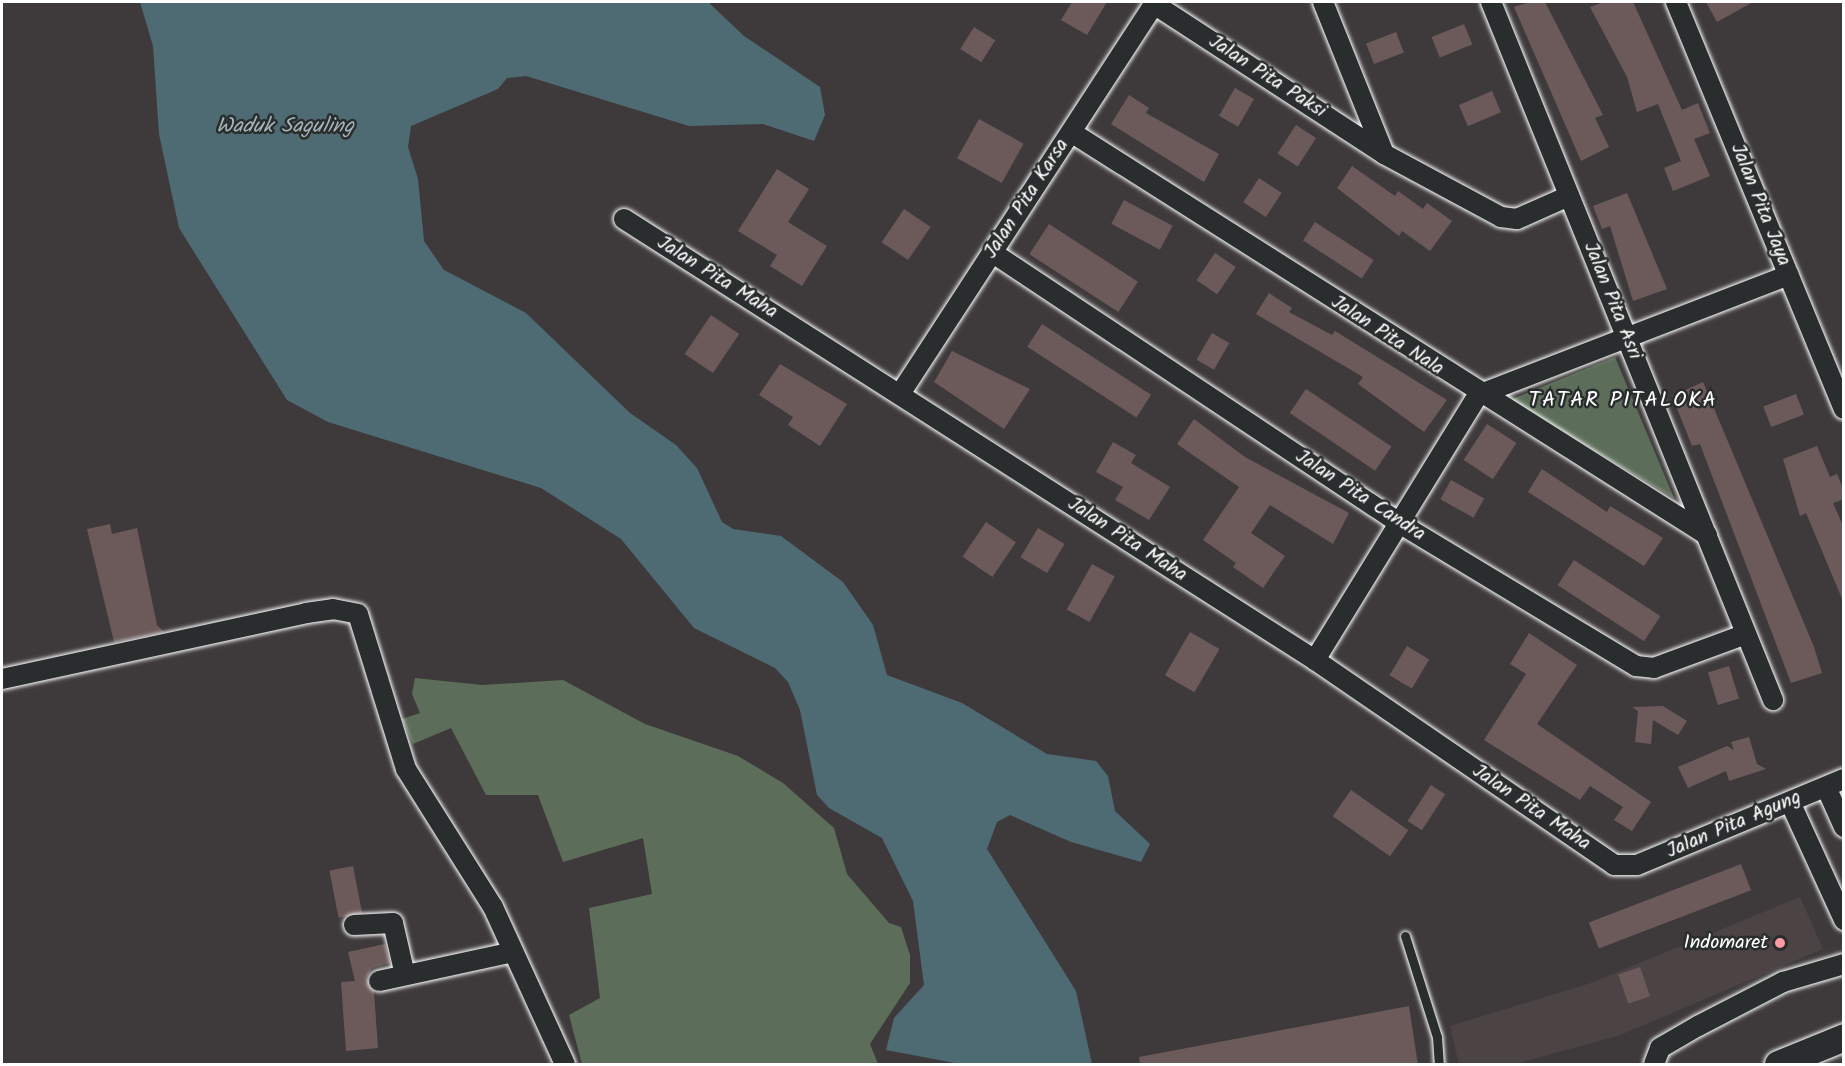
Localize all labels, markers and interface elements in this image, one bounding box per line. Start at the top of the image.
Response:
street label: Jalan Pita Paksi [1204,30,1330,124]
water label: Waduk Saguling [216,114,354,140]
street label: Jalan Pita Karsa [979,135,1075,263]
street label: Jalan Pita Jaya [1725,140,1795,270]
street label: Jalan Pita Maha [652,231,782,325]
street label: Jalan Pita Asri [1578,239,1646,363]
street label: Jalan Pita Nala [1326,291,1448,381]
district label: TATAR PITALOKA [1529,388,1717,414]
street label: Jalan Pita Candra [1290,445,1430,547]
street label: Jalan Pita Maha [1063,492,1191,588]
street label: Jalan Pita Maha [1467,760,1595,856]
street label: Jalan Pita Agung [1663,786,1805,864]
place label: Indomaret [1683,931,1768,955]
marker: Indomaret [1773,936,1787,950]

